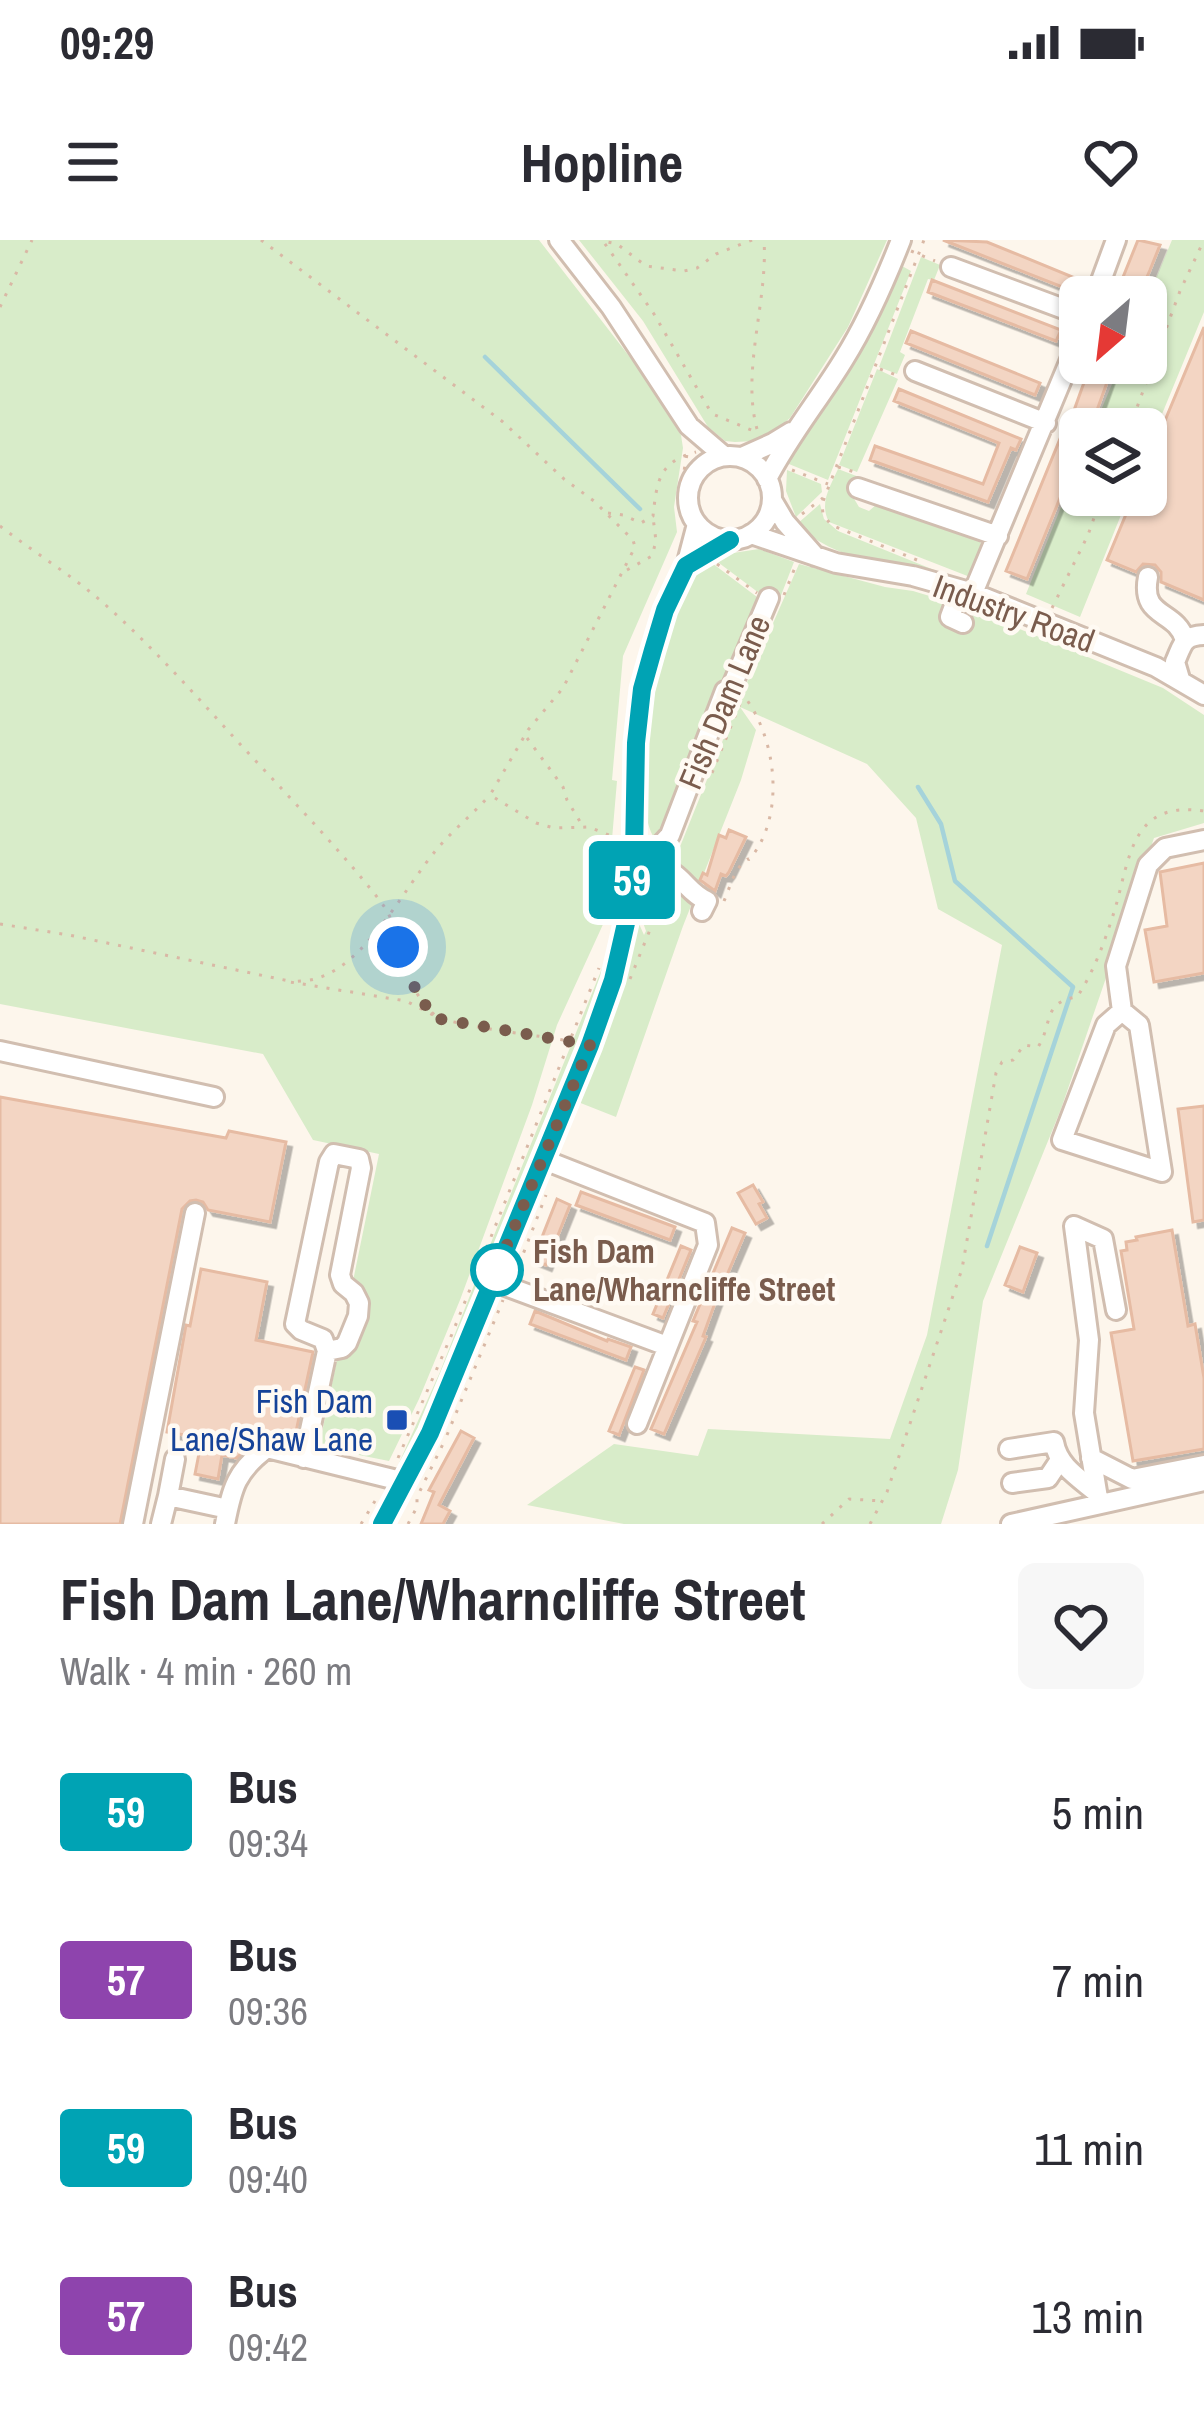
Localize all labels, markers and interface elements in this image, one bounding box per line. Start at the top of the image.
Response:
text: 09:29 [60,12,154,73]
text: Hopline [521,126,683,199]
icon: menu [60,129,126,195]
icon: heart [1078,129,1144,195]
north arrow [1059,276,1167,384]
map controls [1059,276,1167,516]
button: layers [1059,408,1167,516]
street label: Industry Road [927,564,1101,662]
street label: Fish Dam Lane [668,608,780,796]
line badge: 59 [578,841,686,919]
text: 59 [613,852,651,908]
your location [368,917,428,977]
place label: Fish Dam Lane/Wharncliffe Street [533,1229,835,1311]
marker: Fish Dam Lane/Wharncliffe Street [472,1245,522,1295]
place label: Fish Dam Lane/Shaw Lane [170,1379,373,1461]
marker: Fish Dam Lane/Shaw Lane [384,1407,410,1433]
text: Fish Dam Lane/Wharncliffe Street [60,1561,805,1638]
button: heart [1018,1563,1144,1689]
text: Walk · 4 min · 260 m [60,1645,352,1697]
text: Bus [228,1756,298,1817]
text: 5 min [1052,1782,1144,1843]
text: 59 [107,1784,145,1840]
text: 09:34 [228,1817,308,1869]
text: Bus [228,1924,298,1985]
text: 7 min [1052,1950,1144,2011]
text: 57 [107,1952,145,2008]
text: 09:36 [228,1985,308,2037]
text: Bus [228,2092,298,2153]
text: 11 min [1034,2118,1144,2179]
text: 59 [107,2120,145,2176]
text: 09:40 [228,2153,308,2205]
text: Bus [228,2260,298,2321]
text: 13 min [1031,2286,1144,2347]
text: 57 [107,2288,145,2344]
text: 09:42 [228,2321,308,2373]

